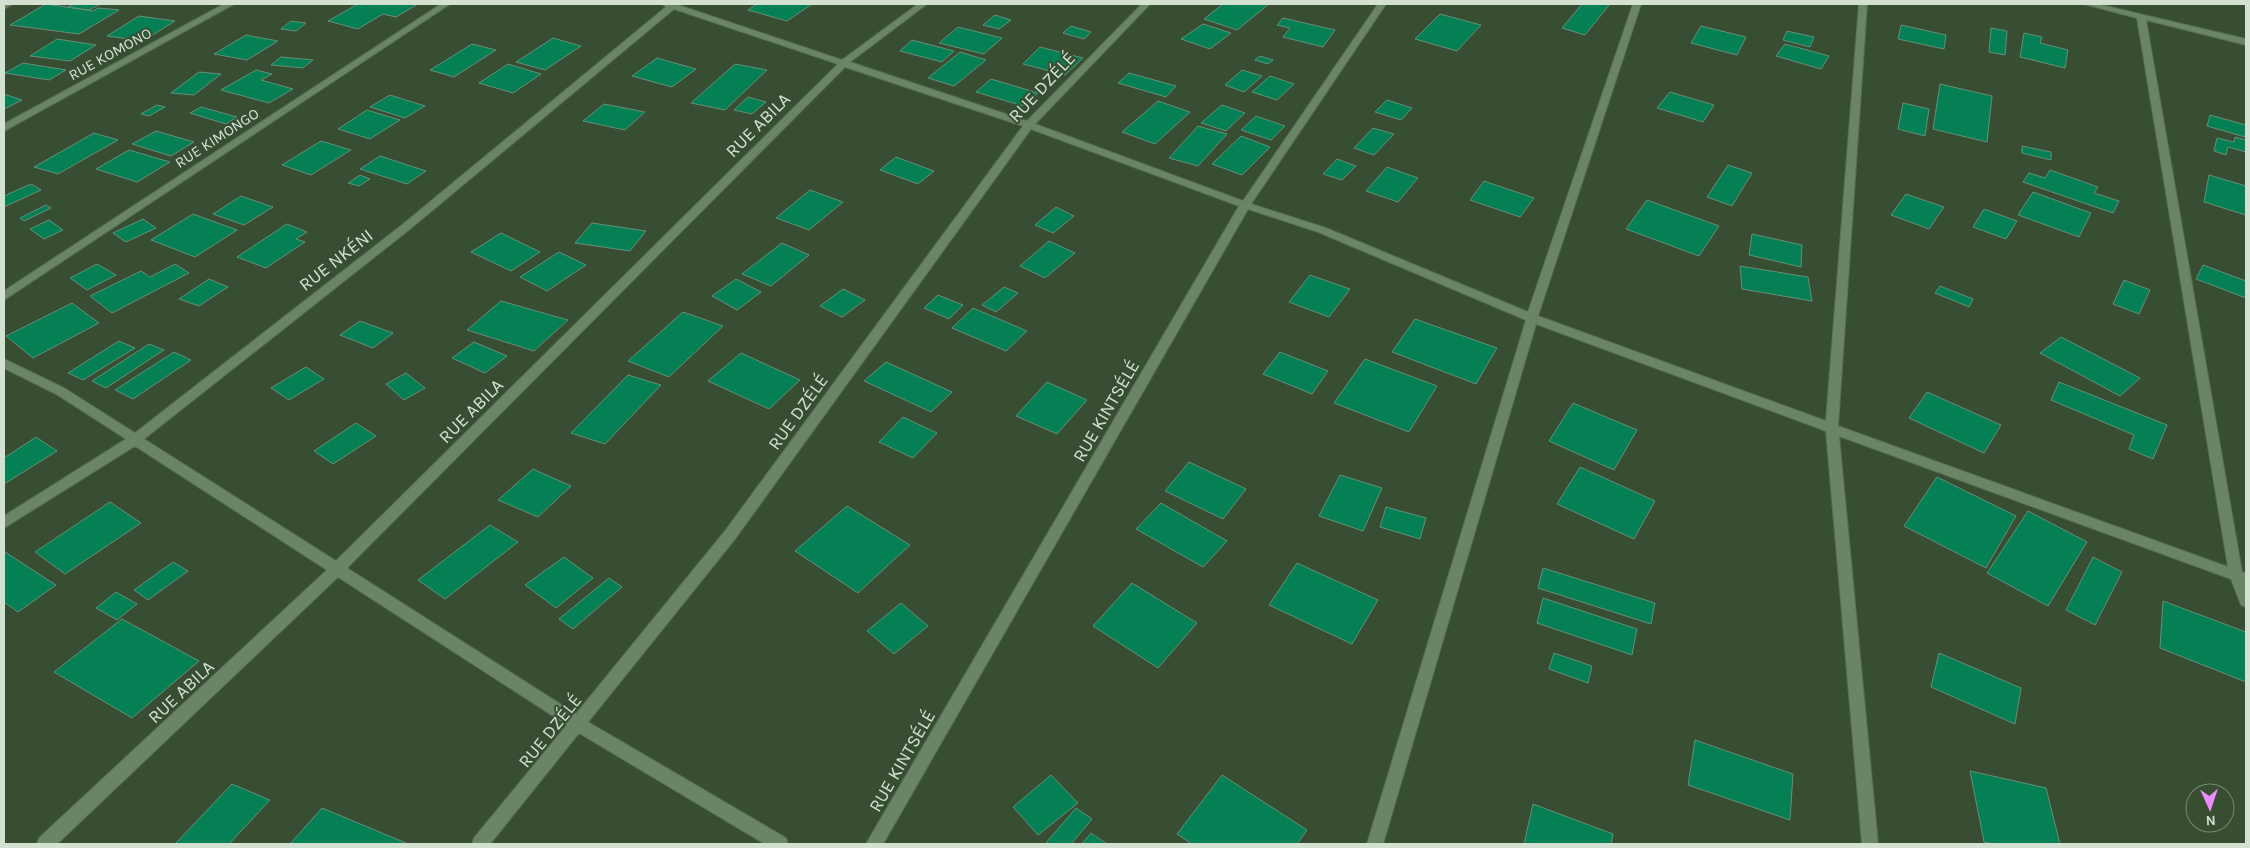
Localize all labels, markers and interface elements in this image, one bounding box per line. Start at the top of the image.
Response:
street label: RUE KOMONO [65,24,155,84]
street label: RUE DZÉLÉ [1003,47,1080,127]
street label: RUE ABILA [721,88,795,162]
street label: RUE KIMONGO [172,104,262,172]
street label: RUE NKÉNI [294,223,377,296]
street label: RUE KINTSÉLÉ [1067,356,1144,466]
street label: RUE DZÉLÉ [762,369,833,454]
street label: RUE ABILA [434,374,508,448]
street label: RUE ABILA [143,656,219,728]
street label: RUE DZÉLÉ [513,689,586,772]
street label: RUE KINTSÉLÉ [863,706,940,816]
north arrow [2185,783,2235,833]
text: N [2205,812,2216,829]

